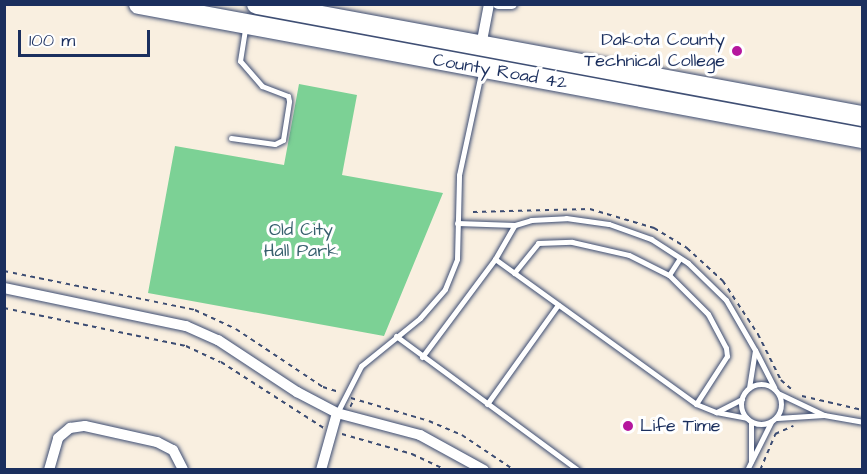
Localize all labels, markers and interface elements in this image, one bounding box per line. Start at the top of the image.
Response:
scale bar [21,18,153,56]
text: 100 m [29,28,75,53]
place label: Dakota County Technical College [584,30,725,72]
marker: Dakota County Technical College [730,44,744,58]
street label: County Road 42 [431,50,569,94]
park label: Old City Hall Park [264,220,338,262]
place label: Life Time [640,415,721,437]
marker: Life Time [621,419,635,433]

